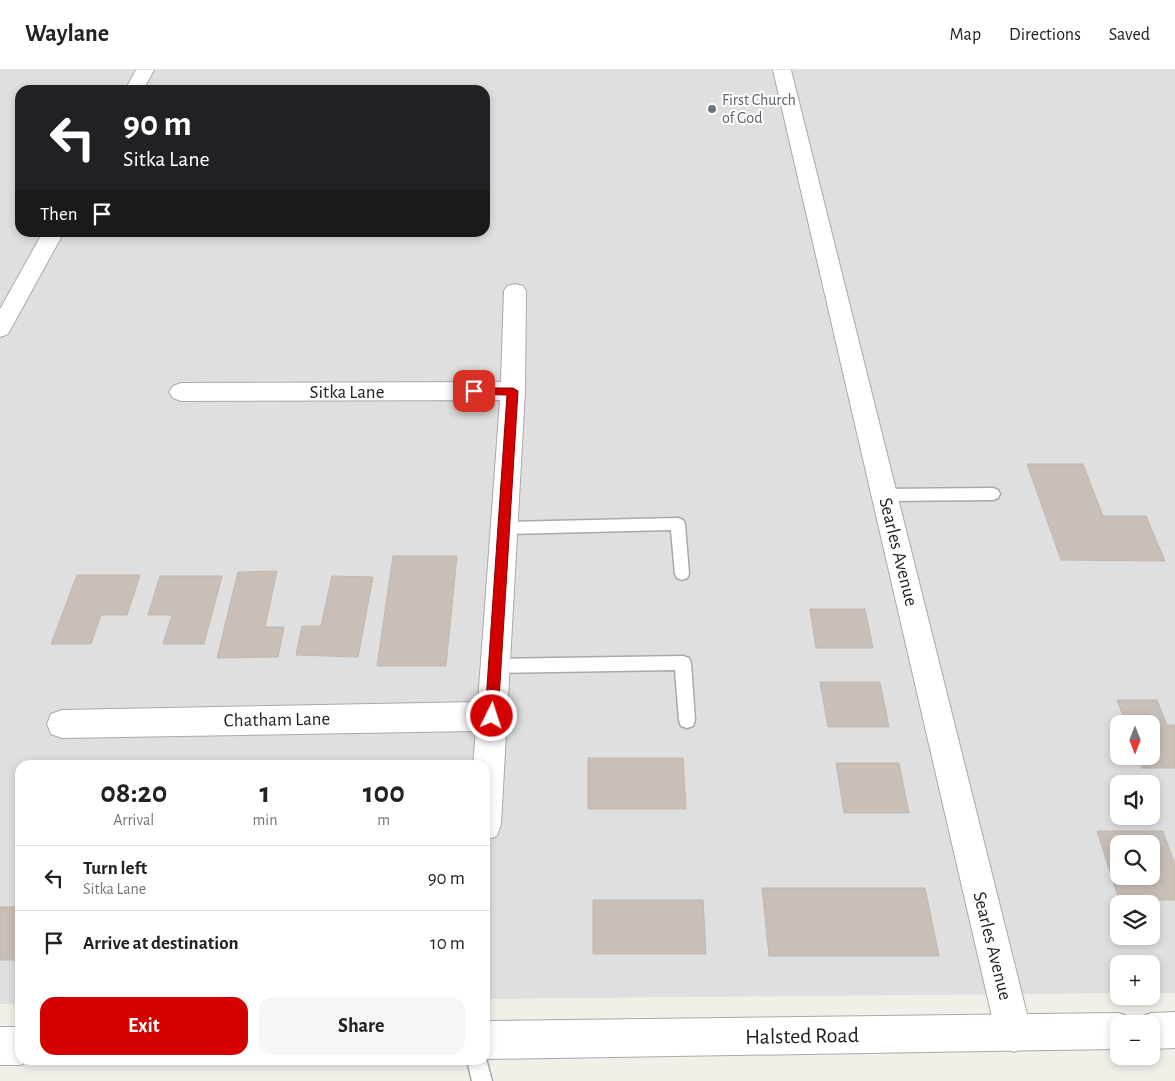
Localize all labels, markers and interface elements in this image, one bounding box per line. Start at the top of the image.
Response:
text: Waylane [25,22,109,46]
text: Map [950,26,981,44]
text: Directions [1009,26,1081,44]
text: Saved [1109,26,1150,44]
place label: First Church of God [722,92,796,126]
marker: First Church of God [706,103,718,115]
icon: left [40,105,105,170]
text: 90 m [123,107,192,142]
text: Sitka Lane [123,148,210,170]
icon: arrive [88,200,116,228]
text: Then [40,205,78,224]
pin [453,370,495,412]
icon: arrive [460,377,488,405]
street label: Sitka Lane [310,383,384,402]
street label: Searles Avenue [875,496,921,608]
position arrow [465,689,517,741]
street label: Chatham Lane [224,710,330,730]
north arrow [1110,715,1160,765]
map controls [1110,715,1160,1065]
button: sound [1110,775,1160,825]
text: 08:20 [100,778,167,808]
text: 1 [260,778,270,808]
text: 100 [363,778,405,808]
text: Arrival [113,812,154,828]
text: min [253,812,277,828]
text: m [377,812,390,828]
button: search [1110,835,1160,885]
text: Turn left [83,859,147,878]
icon: left [40,864,68,892]
text: 90 m [428,869,465,888]
text: Sitka Lane [83,881,146,897]
street label: Searles Avenue [969,890,1015,1002]
button: layers [1110,895,1160,945]
icon: arrive [40,929,68,957]
text: Arrive at destination [83,934,239,953]
text: 10 m [430,934,465,953]
button: + [1110,955,1160,1005]
button: Exit [40,997,248,1055]
button: Share [258,997,465,1055]
button: − [1110,1015,1160,1065]
street label: Halsted Road [745,1024,859,1048]

